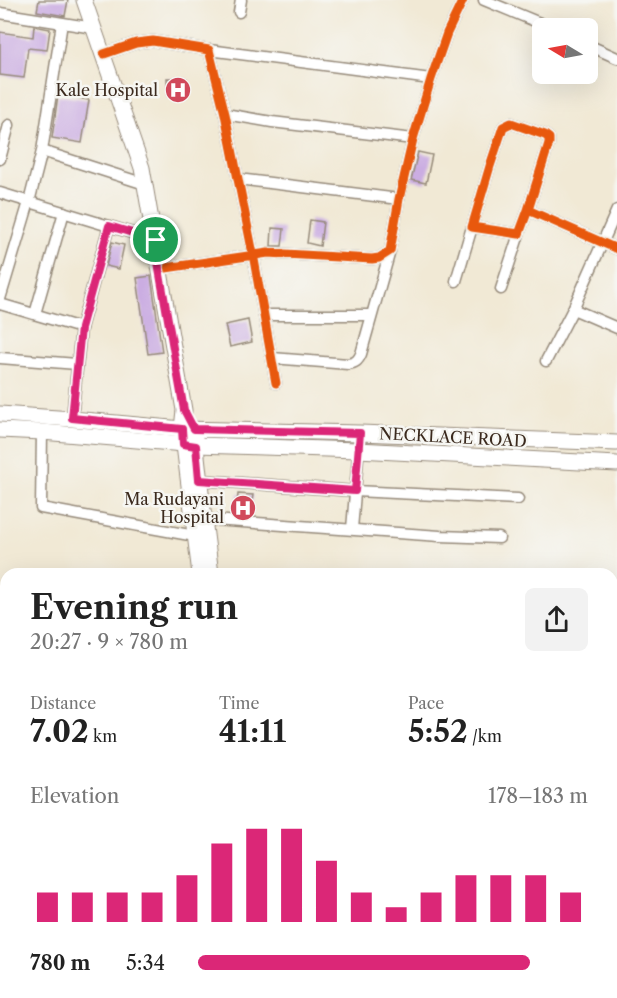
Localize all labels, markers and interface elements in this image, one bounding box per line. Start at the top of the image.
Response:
north arrow [532,18,598,84]
map controls [532,18,598,84]
hospital icon: Kale Hospital [163,75,193,105]
place label: Kale Hospital [55,80,158,100]
pin [130,214,181,265]
icon: arrive [139,223,172,256]
street label: NECKLACE ROAD [379,423,527,451]
place label: Ma Rudayani Hospital [124,489,224,527]
hospital icon: Ma Rudayani Hospital [228,493,258,523]
text: Evening run [30,587,238,628]
button: share [525,588,588,651]
text: 20:27 · 9 × 780 m [30,630,188,654]
text: Distance [30,693,96,713]
text: Time [219,693,259,713]
text: Pace [408,693,444,713]
text: 7.02 [30,713,89,750]
text: 41:11 [219,713,286,750]
text: 5:52 [408,713,468,750]
text: km [89,726,117,746]
text: /km [468,726,502,746]
text: Elevation [30,784,119,808]
text: 178–183 m [488,784,588,808]
text: 780 m [30,951,90,975]
text: 5:34 [126,951,165,975]

